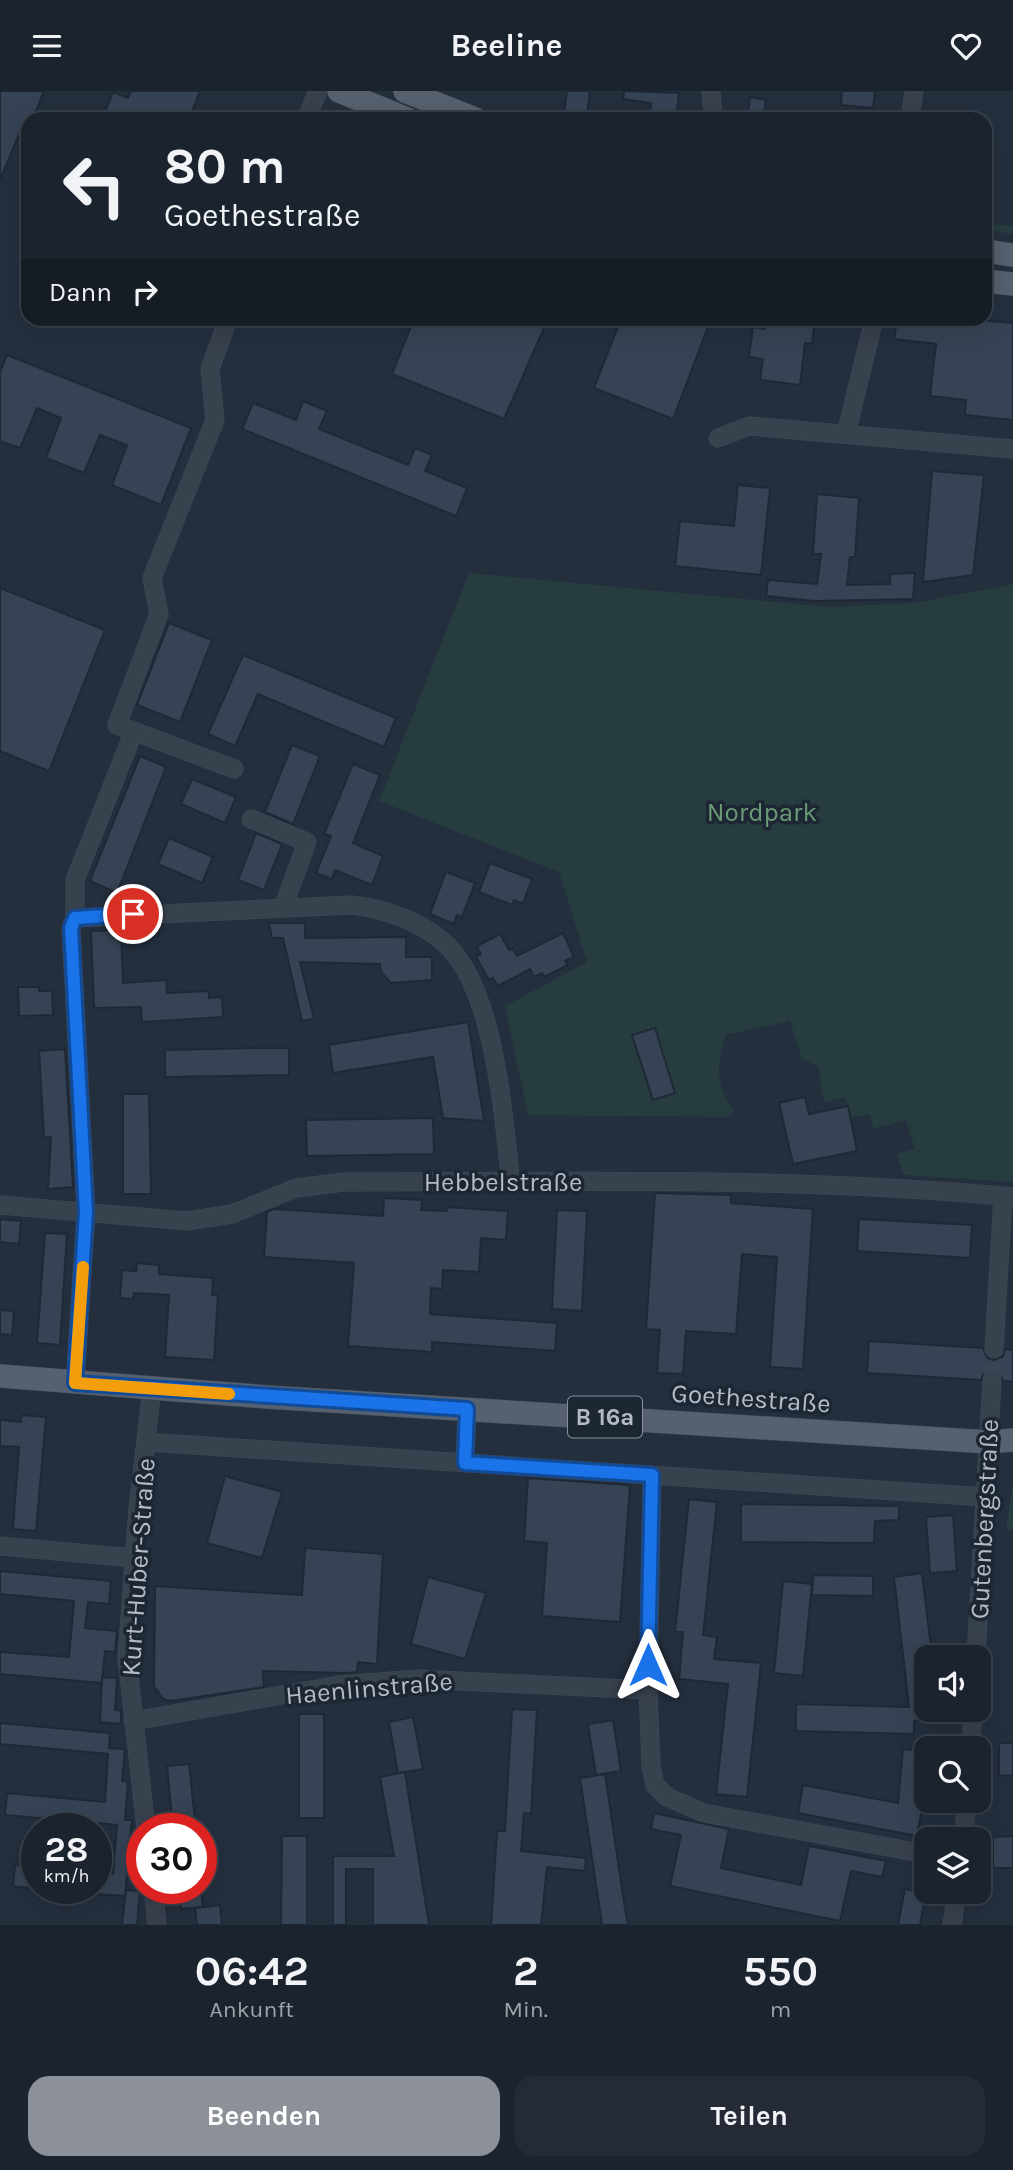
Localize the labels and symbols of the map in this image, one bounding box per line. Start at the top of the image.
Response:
park label: Nordpark [707,797,817,828]
pin [103,884,163,944]
street label: Hebbelstraße [424,1167,582,1198]
street label: Goethestraße [670,1377,832,1420]
road number: B 16a [568,1397,642,1437]
street label: Gutenbergstraße [964,1418,1005,1620]
street label: Kurt-Huber-Straße [115,1457,162,1677]
position arrow [611,1628,685,1702]
street label: Haenlinstraße [284,1666,454,1711]
speed limit sign: 30 [126,1813,217,1904]

